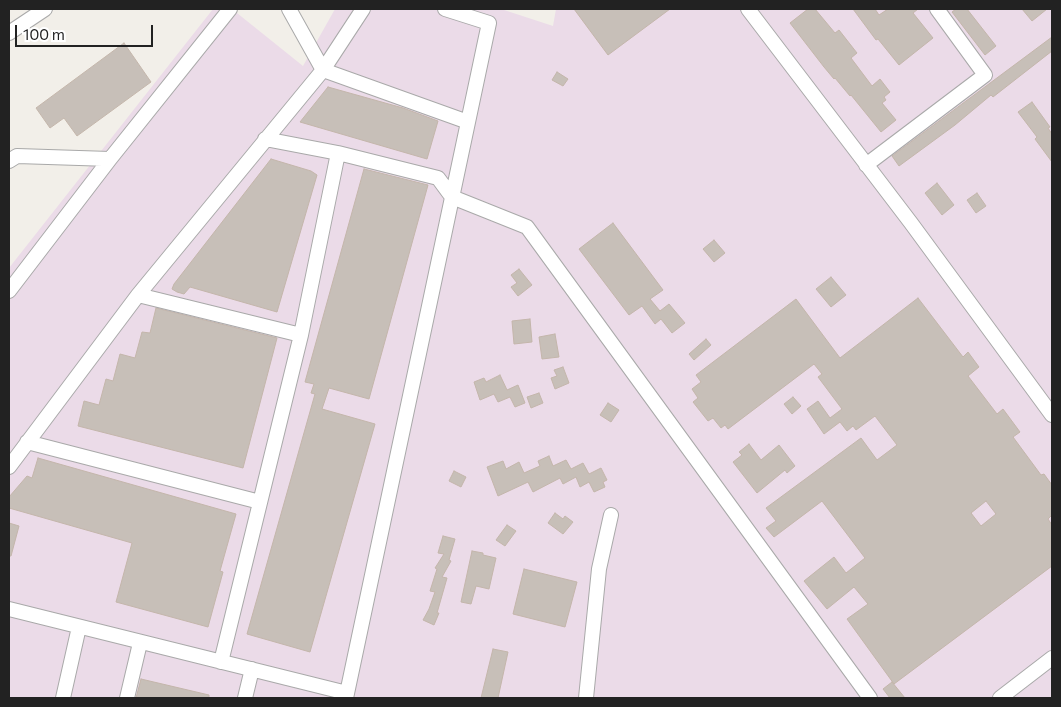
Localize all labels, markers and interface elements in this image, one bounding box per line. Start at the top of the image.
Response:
scale bar [18,15,155,47]
text: 100 m [23,25,65,43]

